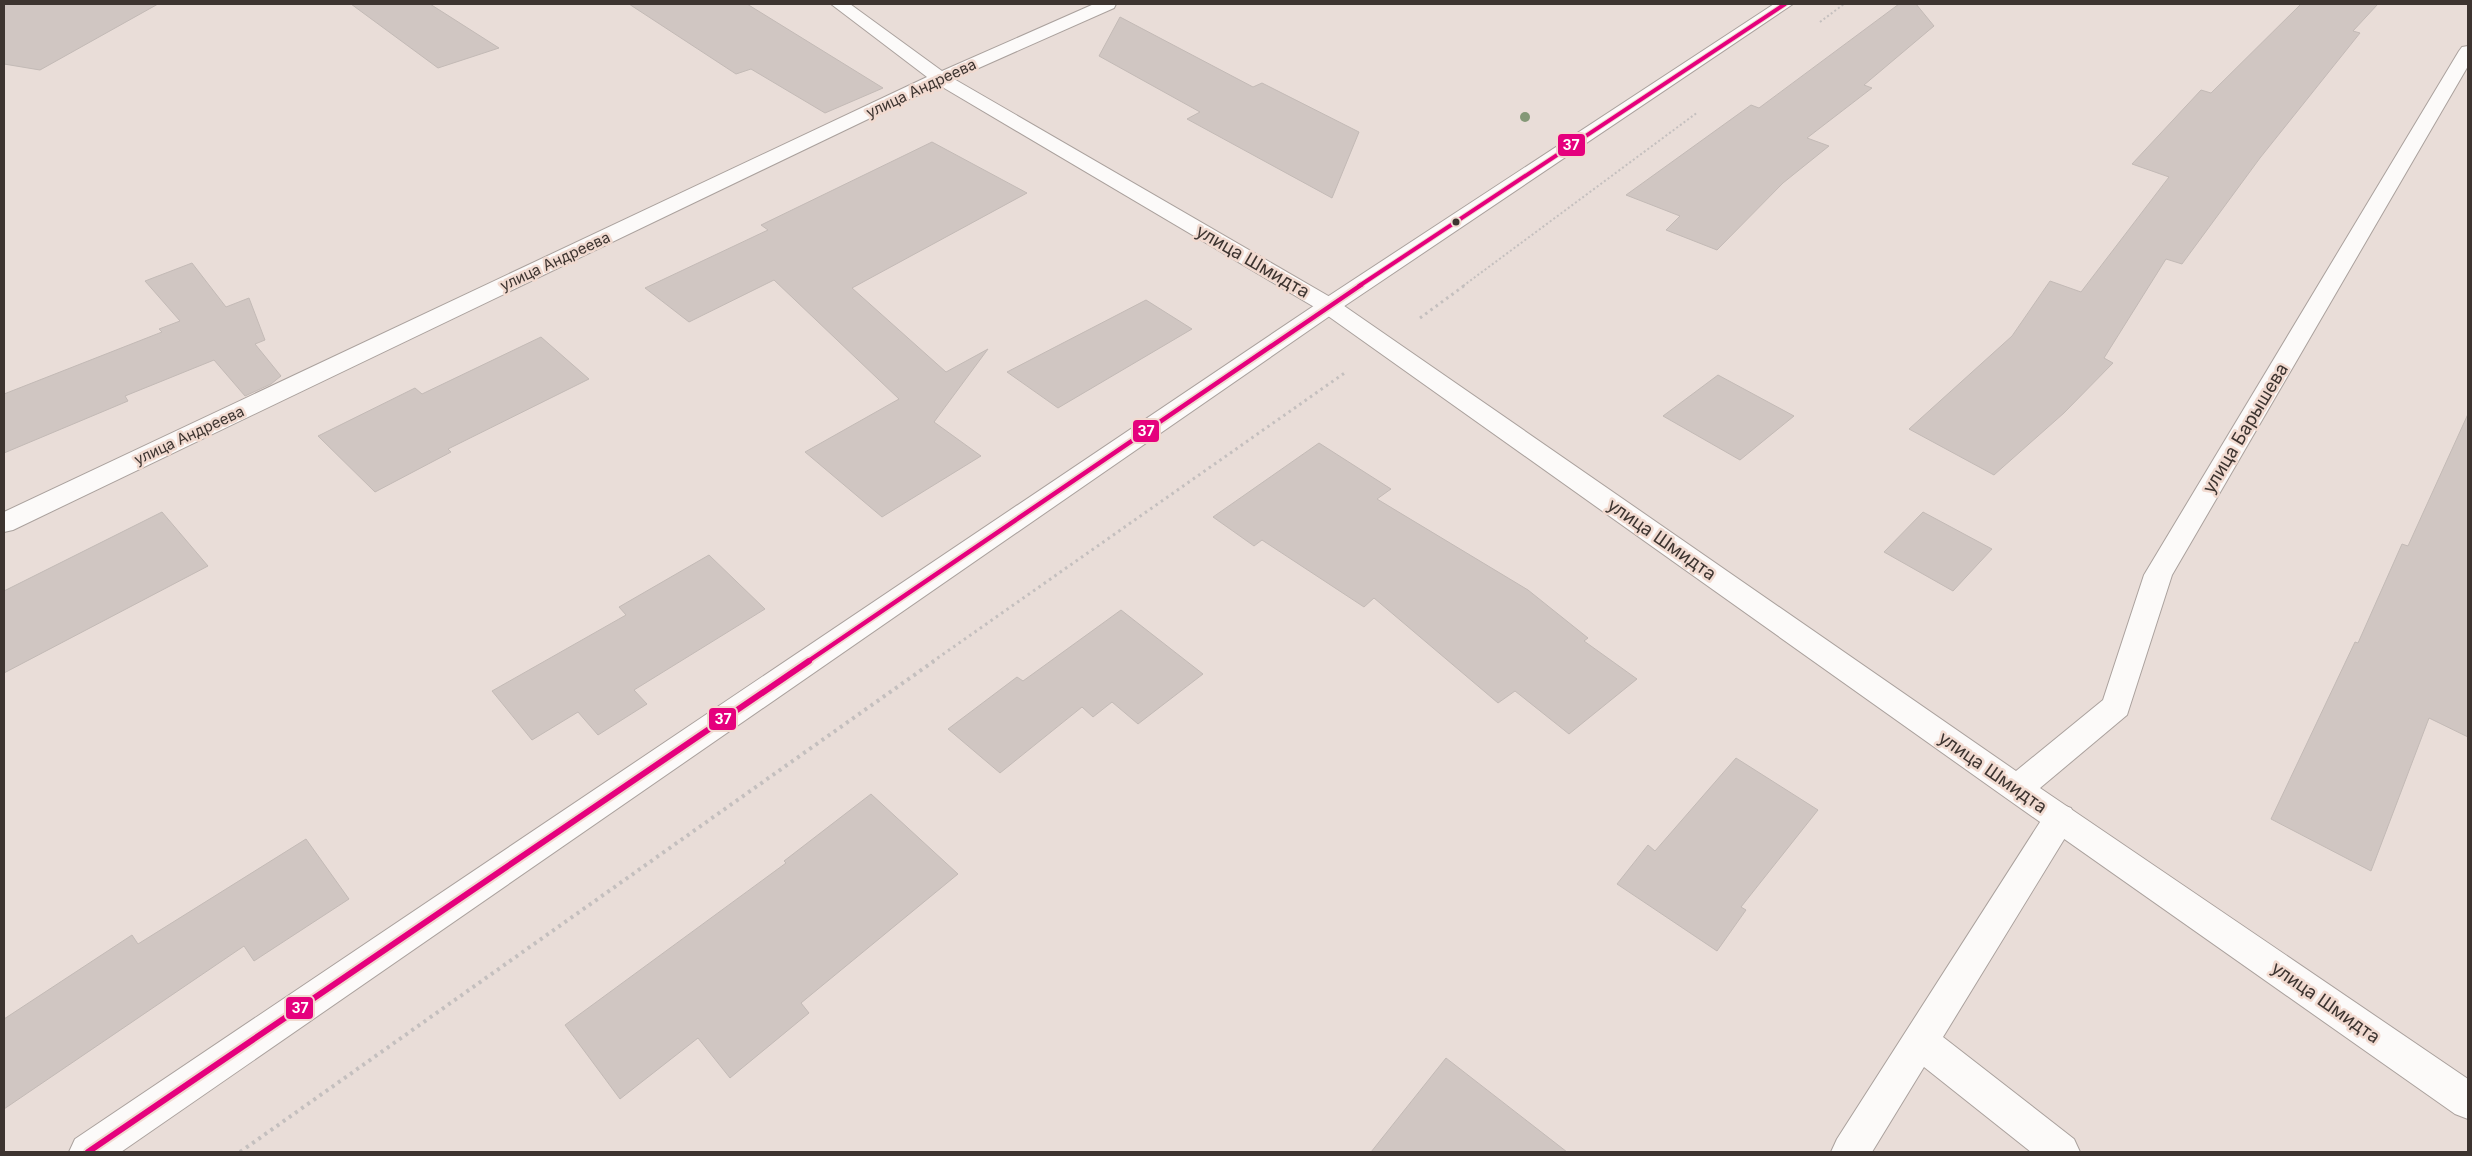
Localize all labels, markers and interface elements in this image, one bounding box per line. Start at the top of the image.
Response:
street label: улица Андреева [863,54,979,122]
line badge: 37 [1557,133,1586,157]
text: 37 [1562,136,1580,153]
unlabelled marker [1451,217,1461,227]
street label: улица Шмидта [1192,220,1314,302]
street label: улица Андреева [497,227,613,295]
street label: улица Барышева [2198,359,2292,497]
street label: улица Андреева [131,401,247,469]
line badge: 37 [1132,419,1160,443]
text: 37 [1137,422,1155,439]
street label: улица Шмидта [1604,494,1720,584]
line badge: 37 [708,707,737,731]
text: 37 [714,710,732,727]
street label: улица Шмидта [1935,727,2051,817]
street label: улица Шмидта [2268,957,2384,1047]
line badge: 37 [285,996,314,1020]
text: 37 [291,999,309,1016]

